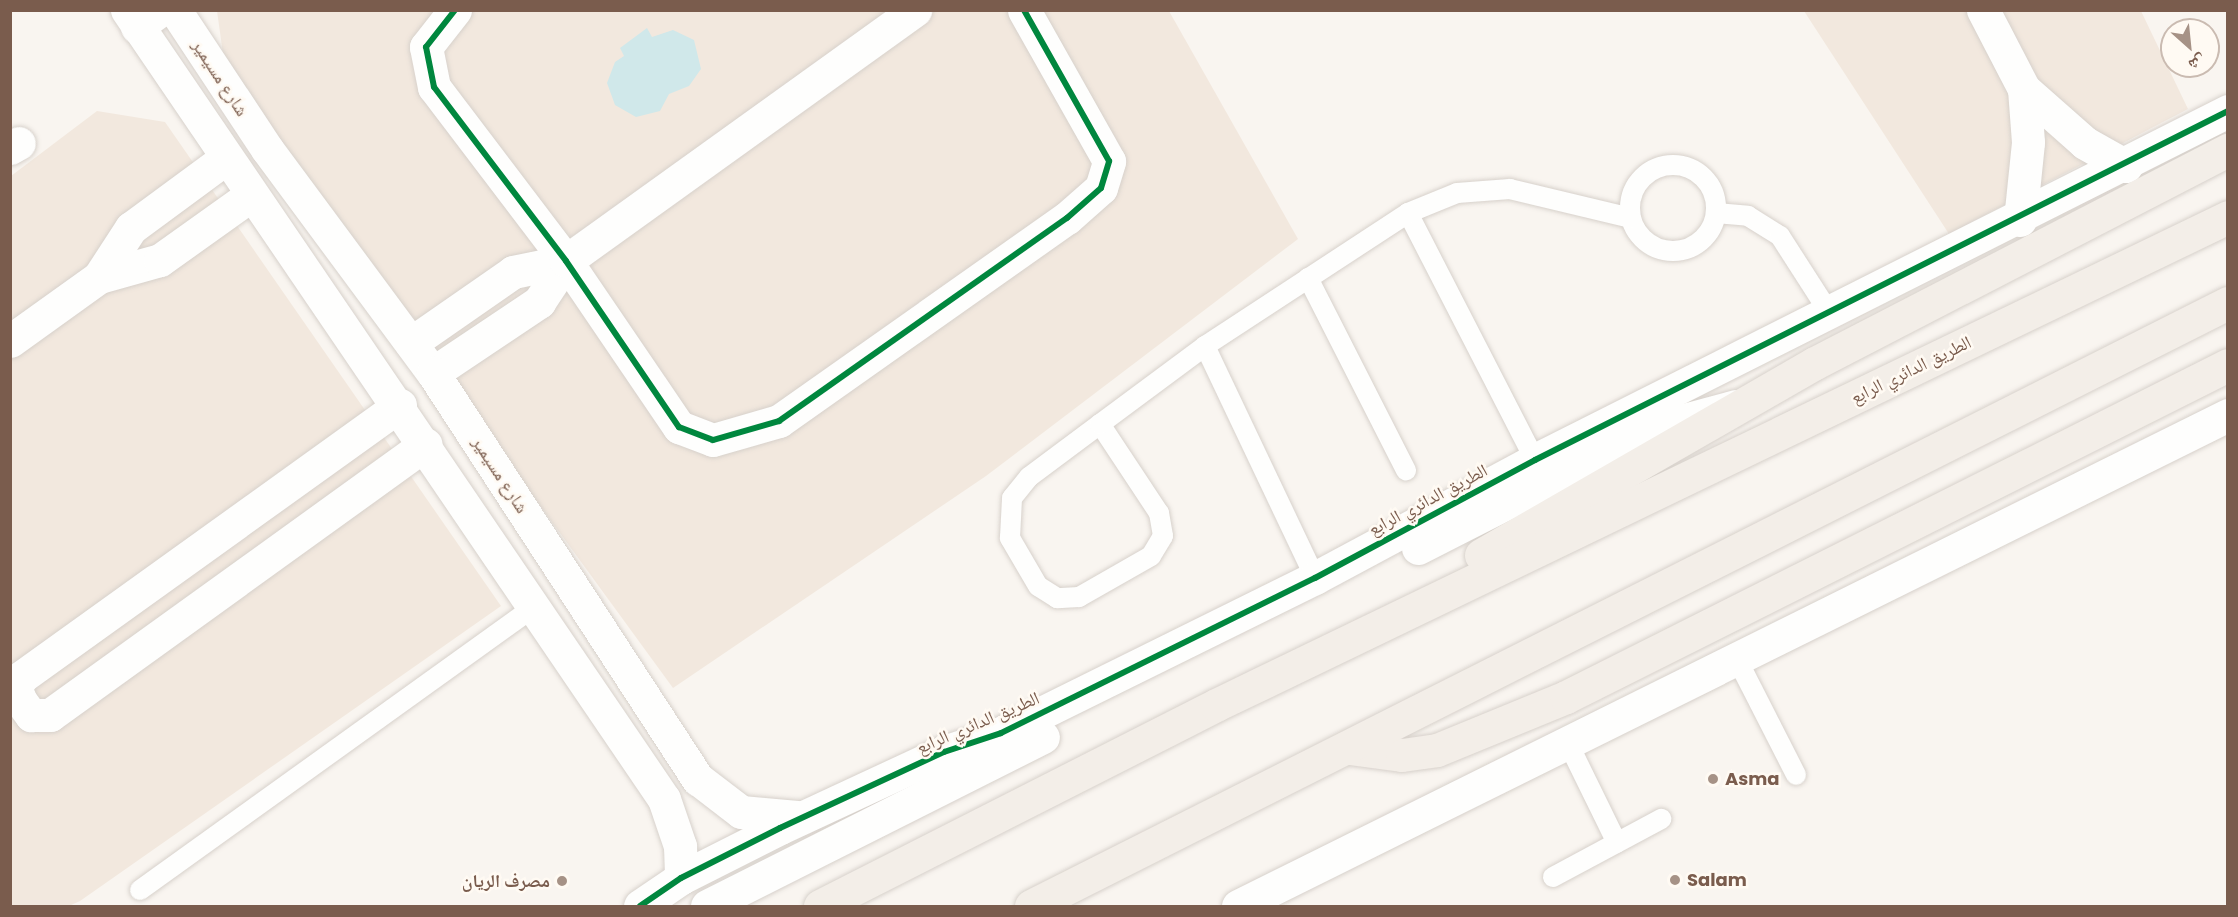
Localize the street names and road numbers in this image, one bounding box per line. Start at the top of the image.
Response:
street label: شارع مسيمير [187,36,253,120]
street label: الطريق الدائري الرابع [1847,331,1975,409]
street label: شارع مسيمير [467,433,533,517]
street label: الطريق الدائري الرابع [1365,460,1491,540]
street label: الطريق الدائري الرابع [913,687,1043,759]

